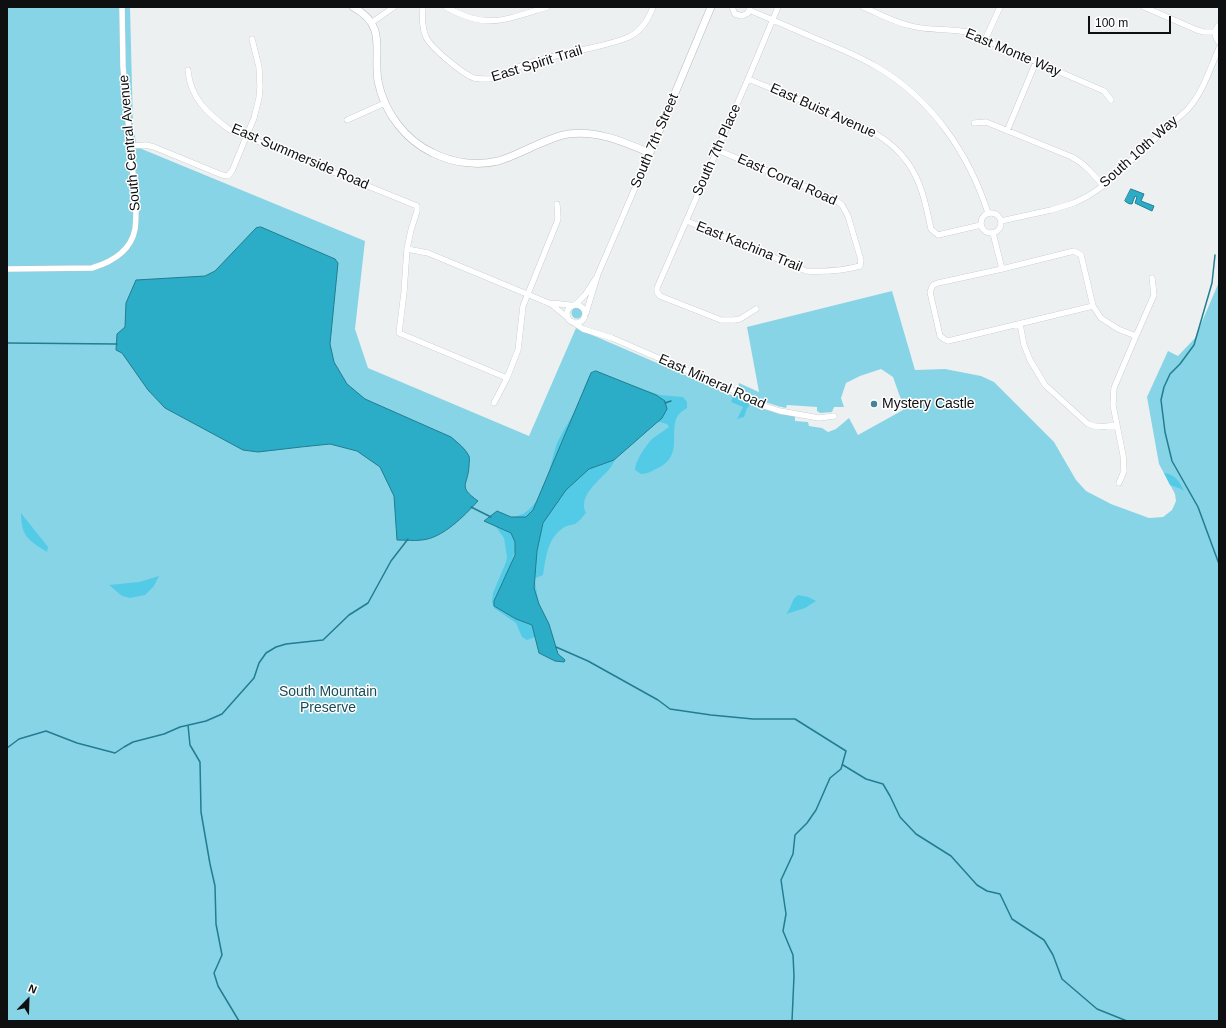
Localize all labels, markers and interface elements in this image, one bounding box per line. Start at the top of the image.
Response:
scale bar [1090,8,1173,34]
text: 100 m [1095,16,1128,30]
street label: East Monte Way [963,25,1063,81]
street label: East Spirit Trail [489,42,585,86]
street label: South Central Avenue [116,74,144,212]
street label: East Buist Avenue [767,80,879,142]
street label: South 7th Street [628,91,682,191]
street label: South 7th Place [689,101,745,199]
street label: South 10th Way [1097,113,1181,191]
street label: East Summerside Road [229,120,371,194]
street label: East Corral Road [735,150,839,210]
street label: East Kachina Trail [693,218,805,276]
street label: East Mineral Road [656,351,768,413]
place label: Mystery Castle [882,396,975,412]
marker: Mystery Castle [869,399,879,409]
park label: South Mountain Preserve [279,684,377,716]
north arrow [8,980,48,1020]
text: N [27,982,39,996]

